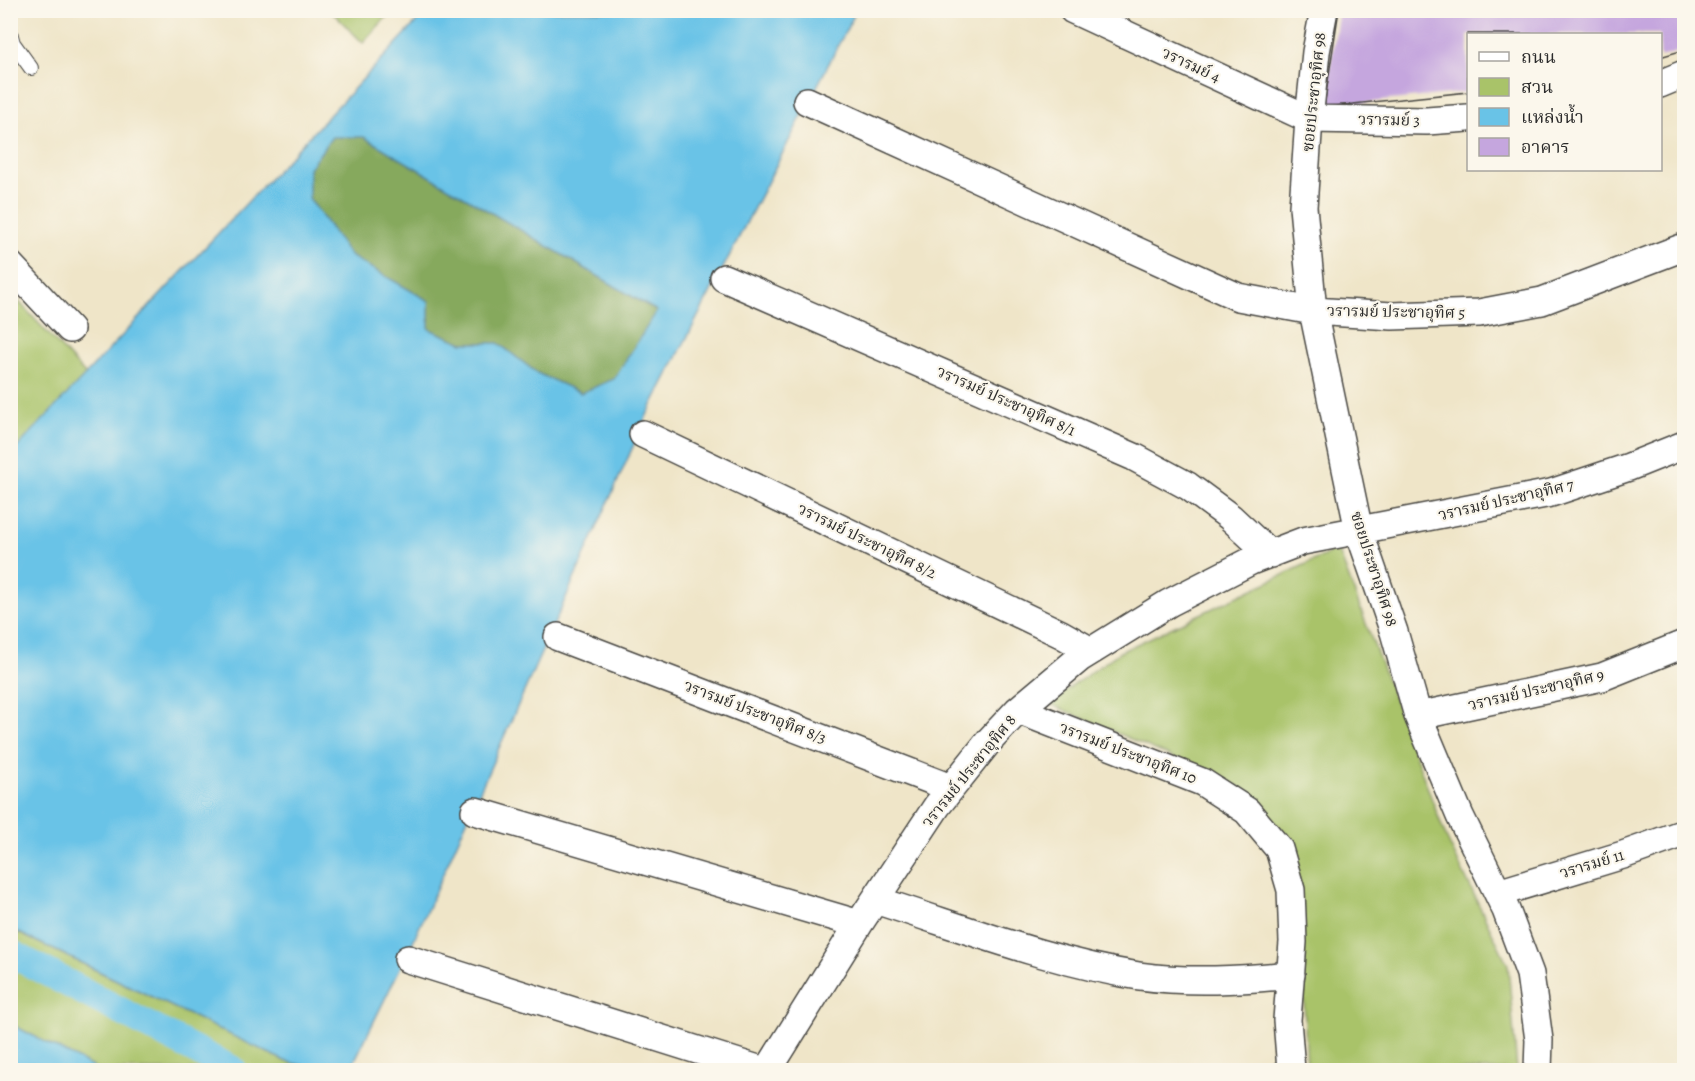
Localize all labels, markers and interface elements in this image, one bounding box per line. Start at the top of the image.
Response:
street label: ซอยประชาอุทิศ 98 [1297,31,1331,153]
legend [1467,33,1662,171]
street label: วรารมย์ 4 [1158,42,1224,88]
text: ถนน [1521,45,1556,69]
text: สวน [1521,75,1553,99]
text: แหล่งน้ำ [1521,103,1584,129]
street label: วรารมย์ 3 [1358,108,1420,132]
text: อาคาร [1521,135,1570,159]
street label: วรารมย์ ประชาอุทิศ 5 [1327,300,1465,324]
street label: วรารมย์ ประชาอุทิศ 8/1 [933,360,1079,442]
street label: วรารมย์ ประชาอุทิศ 7 [1436,474,1576,526]
street label: วรารมย์ ประชาอุทิศ 8/2 [794,498,941,584]
street label: ซอยประชาอุทิศ 98 [1345,509,1403,629]
street label: วรารมย์ ประชาอุทิศ 9 [1466,664,1606,716]
street label: วรารมย์ ประชาอุทิศ 8/3 [680,675,830,749]
street label: วรารมย์ ประชาอุทิศ 8 [917,710,1021,832]
street label: วรารมย์ ประชาอุทิศ 10 [1056,717,1200,789]
street label: วรารมย์ 11 [1557,844,1627,884]

